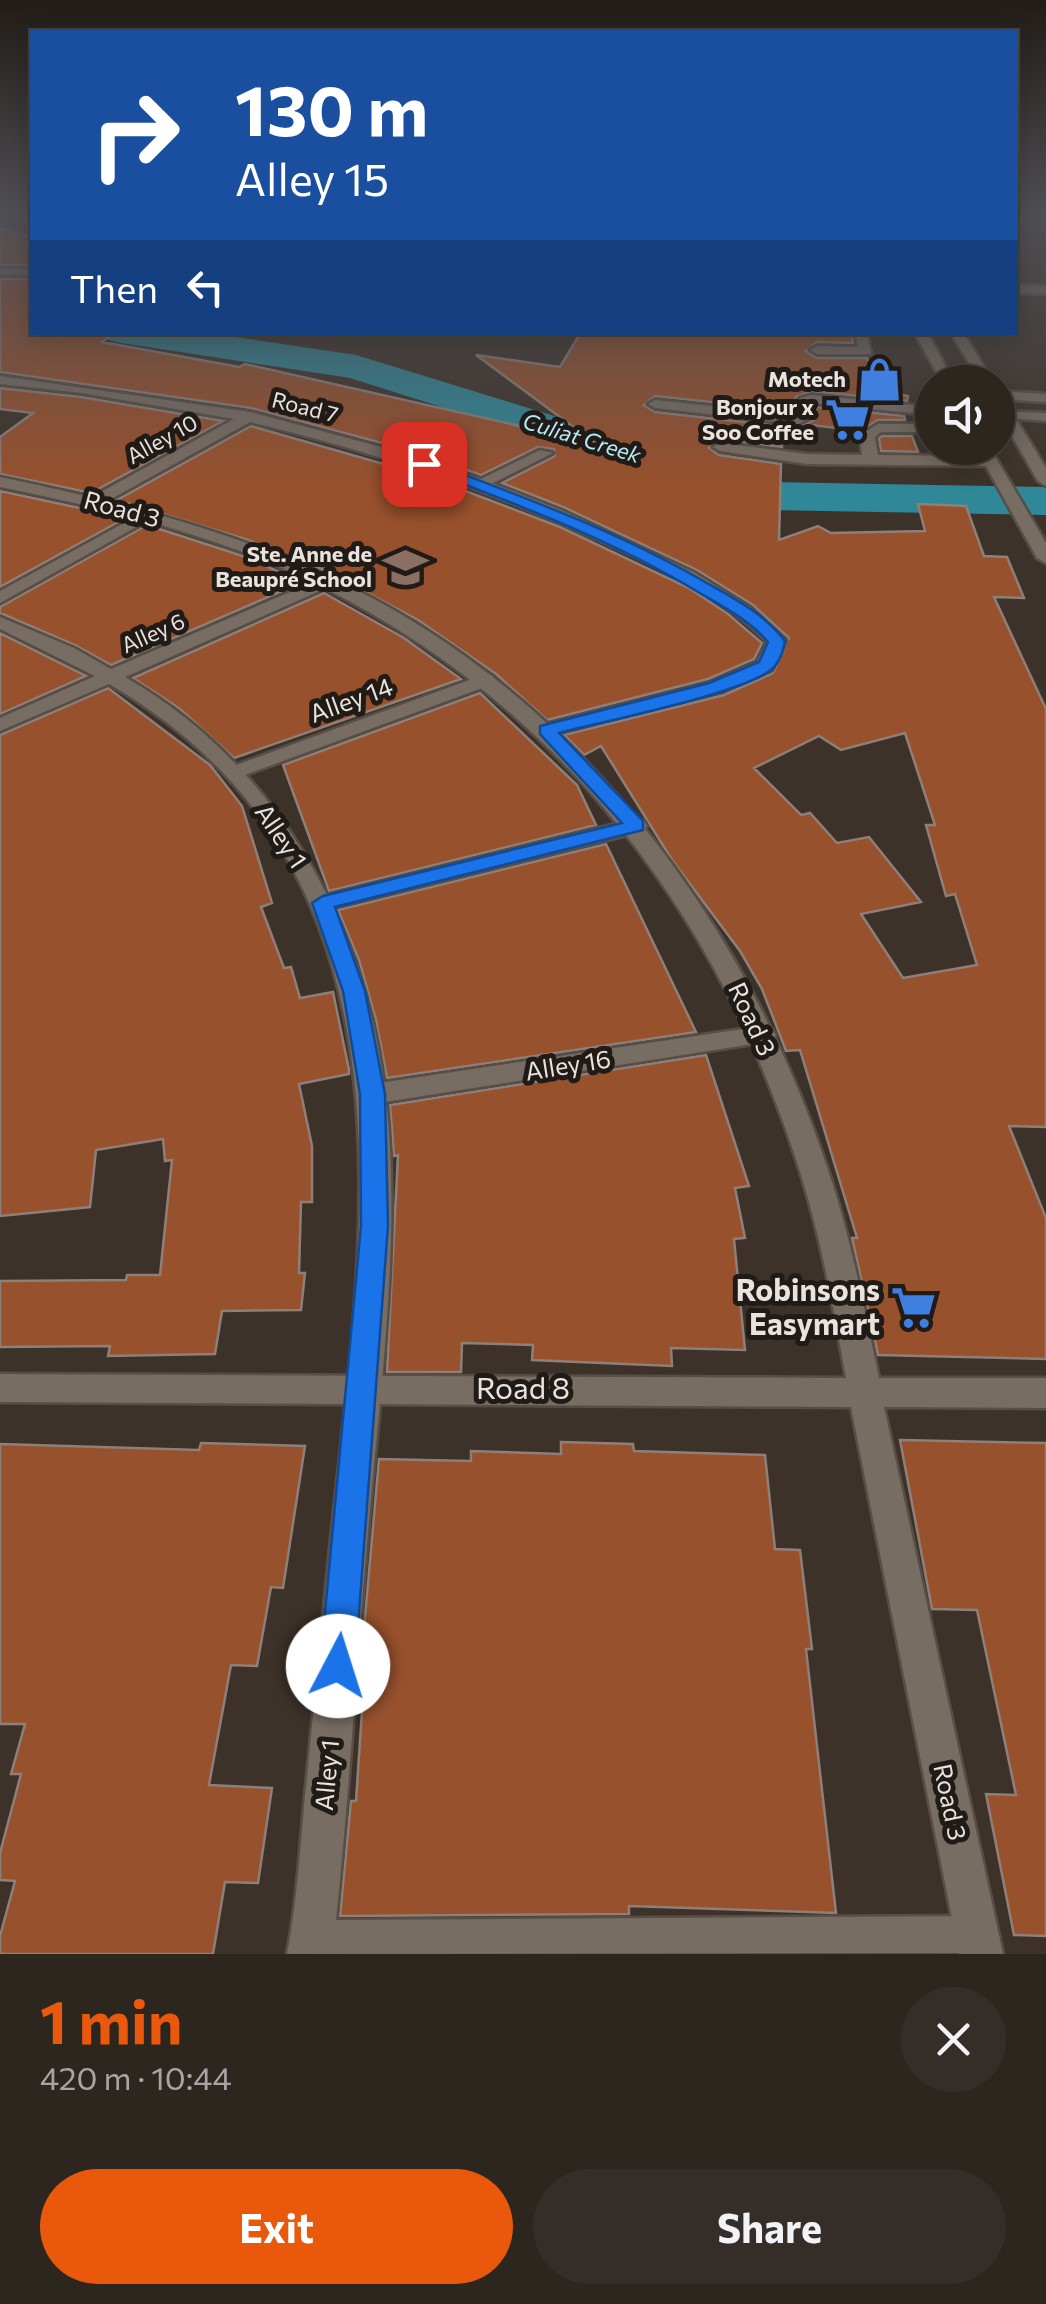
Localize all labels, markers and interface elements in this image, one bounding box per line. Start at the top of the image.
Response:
text: 130 m [235,65,428,150]
icon: right [70,70,200,200]
text: Alley 15 [235,150,389,205]
icon: left [178,260,233,315]
text: Then [70,264,158,311]
shop icon: Motech [855,355,903,403]
place label: Motech [768,365,846,392]
map controls [915,365,1015,465]
button: sound [915,365,1015,465]
street label: Road 7 [269,385,341,428]
place label: Bonjour x Soo Coffee [702,393,815,445]
supermarket icon: Bonjour x Soo Coffee [823,396,871,444]
water label: Culiat Creek [520,407,645,469]
street label: Alley 10 [122,408,202,469]
pin [382,422,467,507]
icon: arrive [397,437,452,492]
street label: Road 3 [81,484,164,533]
place label: Ste. Anne de Beaupré School [215,540,372,592]
school or university icon: Ste. Anne de Beaupré School [381,543,429,591]
street label: Alley 6 [117,607,189,658]
street label: Alley 14 [305,670,396,728]
street label: Alley 1 [249,798,314,873]
street label: Road 3 [723,977,783,1060]
street label: Alley 16 [523,1042,613,1086]
place label: Robinsons Easymart [736,1270,880,1341]
supermarket icon: Robinsons Easymart [889,1284,937,1332]
street label: Road 8 [476,1368,570,1405]
position arrow [286,1614,390,1718]
street label: Alley 1 [308,1738,344,1812]
street label: Road 3 [928,1761,974,1843]
text: 1 min [40,1983,182,2056]
button: close [901,1987,1006,2092]
text: 420 m · 10:44 [40,2057,232,2097]
button: Exit [40,2169,513,2284]
button: Share [533,2169,1006,2284]

